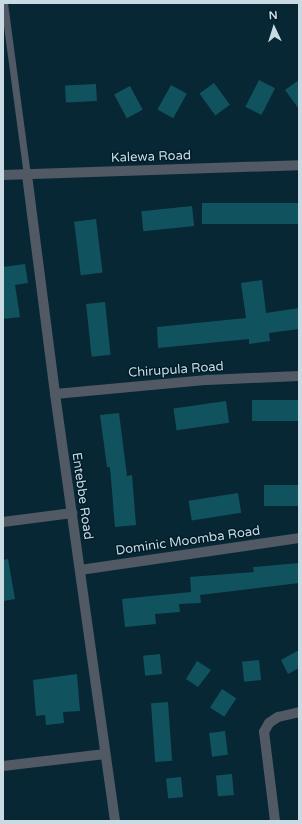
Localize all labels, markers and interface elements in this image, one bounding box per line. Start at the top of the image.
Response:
north arrow [254,8,294,48]
text: N [268,9,278,22]
street label: Kalewa Road [111,148,191,166]
street label: Chirupula Road [128,359,224,381]
street label: Entebbe Road [68,451,96,541]
street label: Dominic Moomba Road [115,523,261,559]

